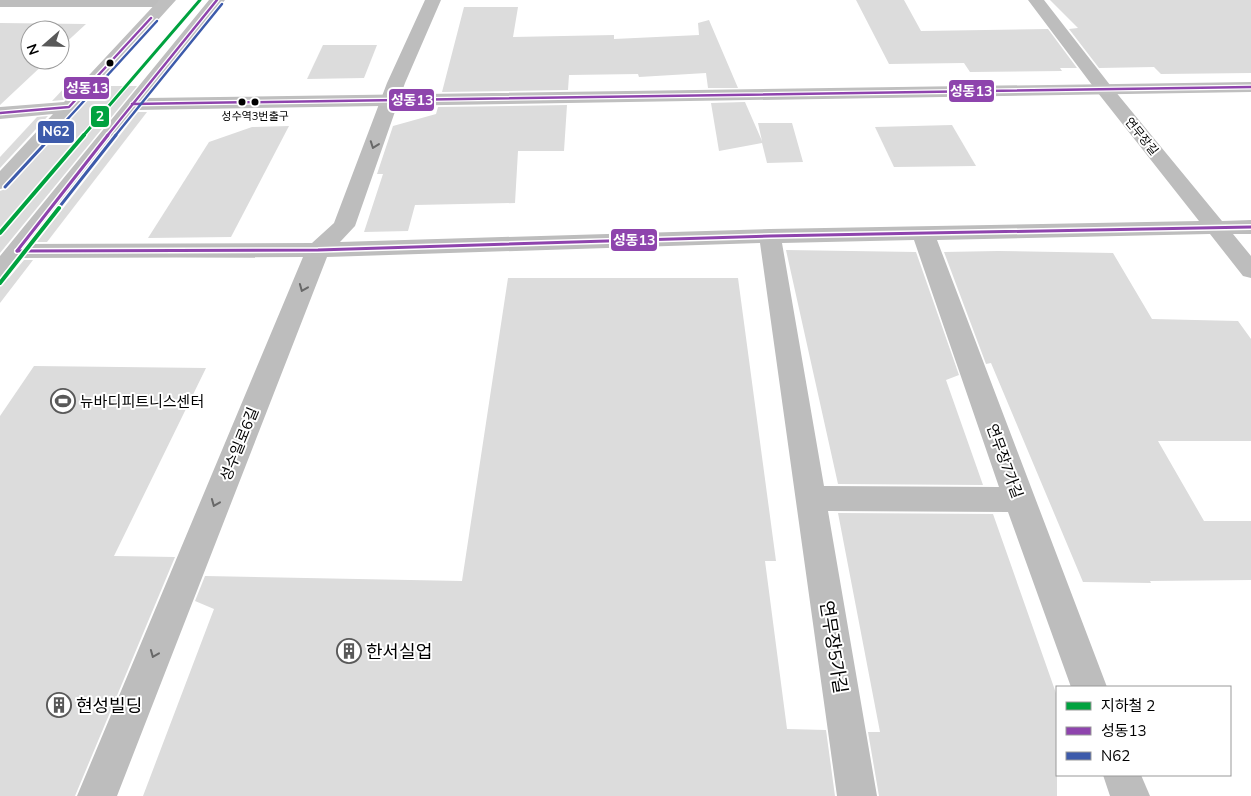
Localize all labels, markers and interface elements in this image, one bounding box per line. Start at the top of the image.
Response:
north arrow [20,20,70,70]
text: N [23,41,43,57]
unlabelled marker [105,58,115,68]
line badge: 성동13 [63,76,110,100]
text: 성동13 [66,79,108,97]
line badge: 성동13 [948,79,995,103]
text: 성동13 [950,82,992,100]
line badge: 성동13 [388,88,435,112]
text: 성동13 [391,91,433,109]
unlabelled marker [237,97,247,107]
marker: 성수역3번출구 [250,97,260,107]
line badge: 2 [90,105,110,128]
text: 2 [96,107,104,125]
place label: 성수역3번출구 [221,109,289,123]
street label: 연무장길 [1122,114,1162,158]
line badge: N62 [37,120,75,144]
text: N62 [42,122,70,140]
one-way arrow [370,140,380,149]
line badge: 성동13 [610,228,658,252]
text: 성동13 [613,231,655,249]
one-way arrow [298,283,309,292]
sports icon: 뉴바디피트니스센터 [50,388,76,414]
place label: 뉴바디피트니스센터 [80,392,204,411]
street label: 성수일로6길 [216,404,262,484]
street label: 연무장7가길 [983,421,1027,501]
one-way arrow [211,498,222,507]
street label: 연무장5가길 [815,599,853,695]
building icon: 한서실업 [336,638,362,664]
place label: 한서실업 [366,640,432,663]
one-way arrow [150,649,161,658]
legend [1056,686,1231,776]
building icon: 현성빌딩 [46,692,72,718]
place label: 현성빌딩 [76,694,142,717]
text: 지하철 2 [1101,696,1155,715]
text: 성동13 [1101,721,1147,740]
text: N62 [1101,746,1130,765]

